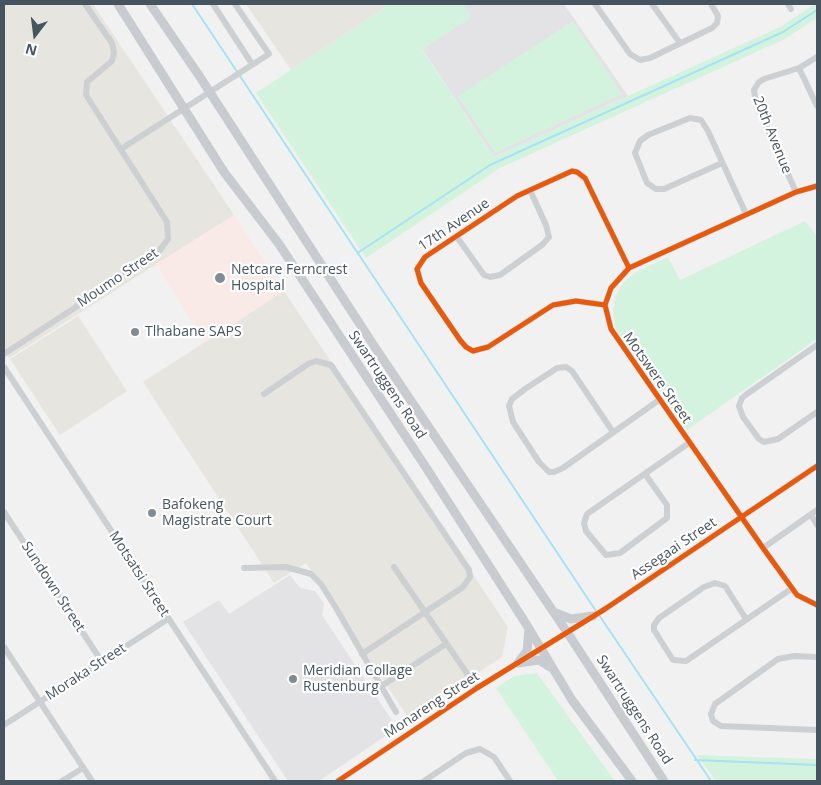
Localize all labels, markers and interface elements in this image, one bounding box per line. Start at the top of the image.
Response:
north arrow [10,10,60,60]
text: N [23,39,39,61]
street label: 20th Avenue [749,94,795,176]
street label: 17th Avenue [415,195,493,255]
street label: Moumo Street [74,245,162,311]
place label: Netcare Ferncrest Hospital [231,262,347,294]
marker: Netcare Ferncrest Hospital [213,271,227,285]
place label: Tlhabane SAPS [145,324,242,340]
marker: Tlhabane SAPS [129,326,141,338]
street label: Swartruggens Road [345,328,429,442]
street label: Motswere Street [619,329,695,427]
place label: Bafokeng Magistrate Court [162,497,272,530]
marker: Bafokeng Magistrate Court [146,507,158,519]
street label: Assegaai Street [628,514,720,584]
street label: Motsatsi Street [105,528,173,620]
street label: Sundown Street [18,539,88,635]
street label: Moraka Street [43,640,129,704]
street label: Swartruggens Road [592,652,676,768]
place label: Meridian Collage Rustenburg [303,663,412,696]
street label: Monareng Street [381,668,483,742]
marker: Meridian Collage Rustenburg [287,673,299,685]

